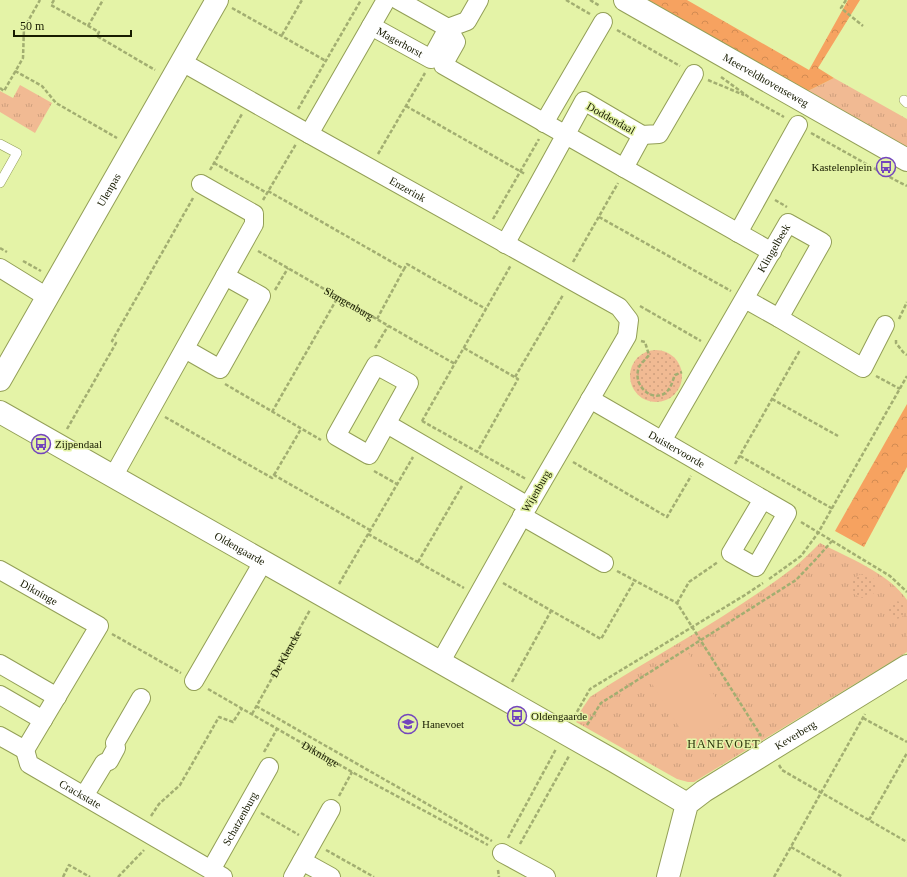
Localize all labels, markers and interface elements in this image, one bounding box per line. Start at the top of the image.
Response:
scale bar [14,12,131,38]
text: 50 m [20,19,45,33]
street label: Magerhorst [375,24,425,59]
street label: Meerveldhovenseweg [721,51,811,109]
street label: Doddendaal [585,100,637,136]
bus stop icon: Kastelenplein [875,156,897,178]
place label: Kastelenplein [812,161,872,173]
street label: Ulenpas [94,171,123,208]
street label: Enzerink [387,174,428,204]
street label: Klingelbeek [755,221,793,274]
street label: Slangenburg [322,284,377,322]
street label: Duistervoorde [646,428,707,470]
bus stop icon: Zijpendaal [30,433,52,455]
place label: Zijpendaal [55,438,102,450]
street label: Wijenburg [519,467,553,514]
street label: Oldengaarde [213,529,267,568]
street label: Dikninge [18,577,60,608]
street label: De Klencke [268,628,304,679]
bus stop icon: Oldengaarde [506,705,528,727]
place label: Oldengaarde [531,710,587,722]
school or university icon: Hanevoet [397,713,419,735]
street label: Keverberg [772,717,819,752]
place label: Hanevoet [422,718,464,730]
district label: HANEVOET [687,737,761,751]
street label: Dikninge [300,738,341,769]
street label: Crackstate [57,777,104,811]
street label: Schatzenburg [220,789,260,848]

